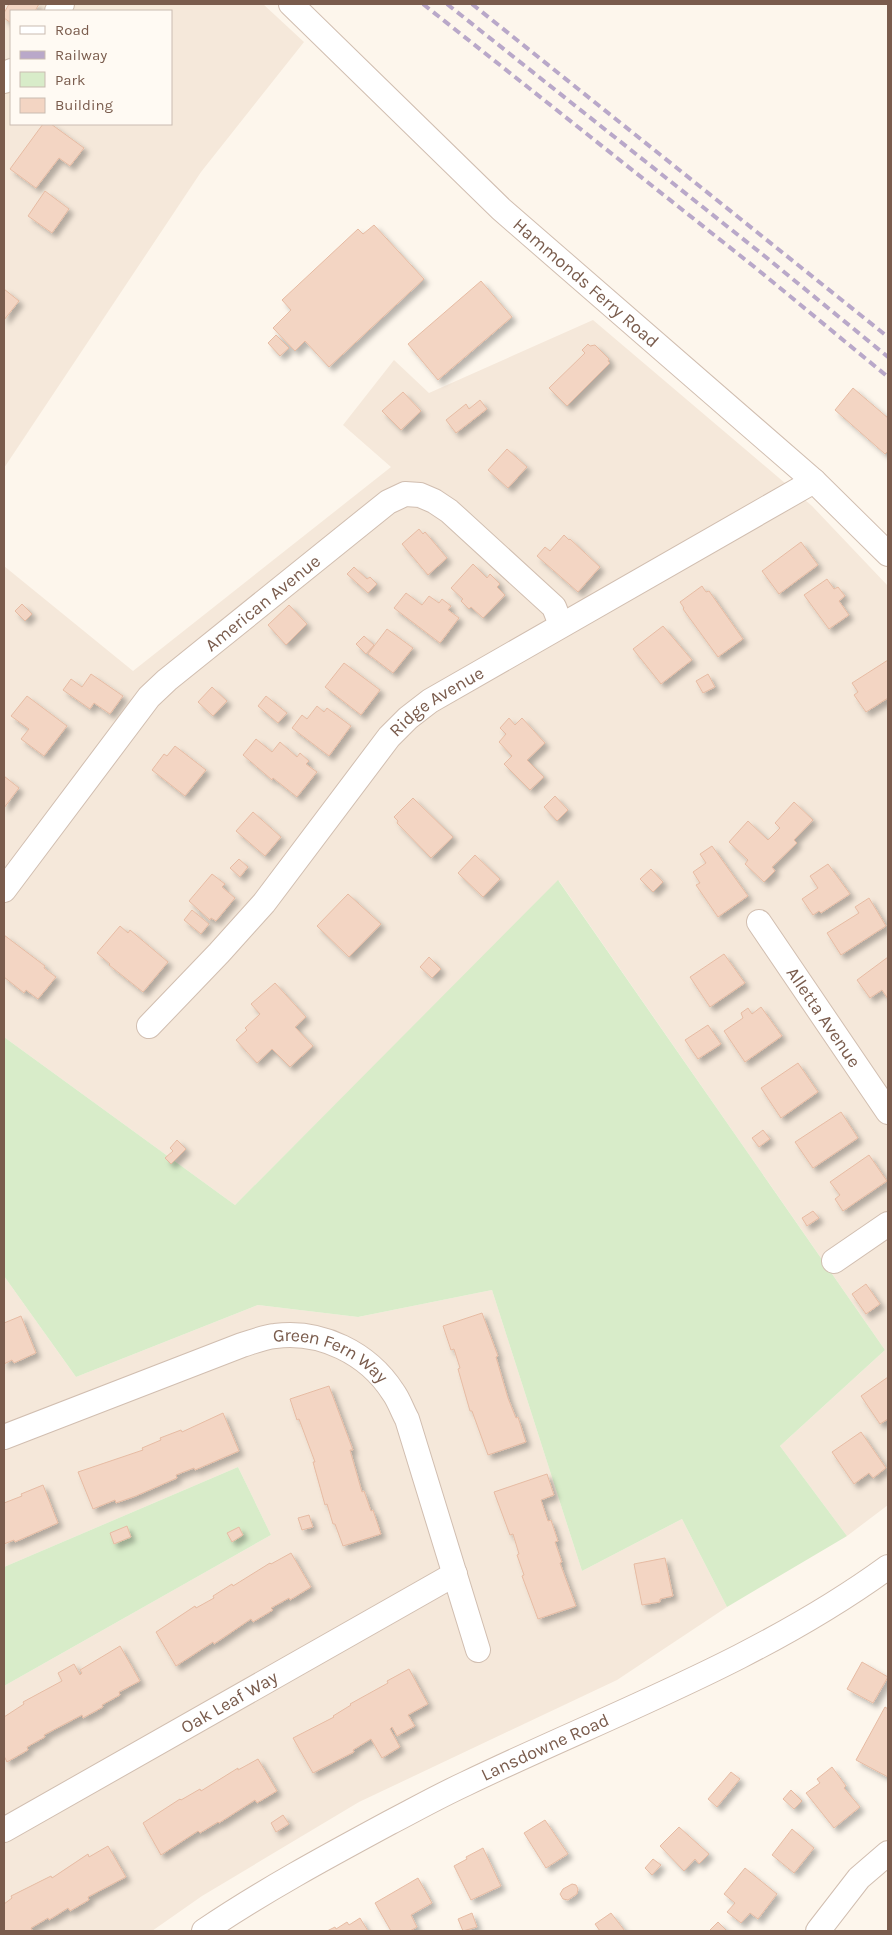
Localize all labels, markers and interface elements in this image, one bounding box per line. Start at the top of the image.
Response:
legend [10,10,172,125]
text: Road [55,21,90,39]
text: Railway [55,46,107,64]
text: Park [55,71,85,89]
text: Building [55,96,113,114]
street label: Hammonds Ferry Road [508,213,663,352]
street label: American Avenue [200,550,325,656]
street label: Ridge Avenue [385,662,488,741]
street label: Alletta Avenue [782,963,865,1072]
street label: Green Fern Way [272,1324,393,1388]
street label: Oak Leaf Way [177,1666,282,1738]
street label: Lansdowne Road [478,1709,613,1786]

